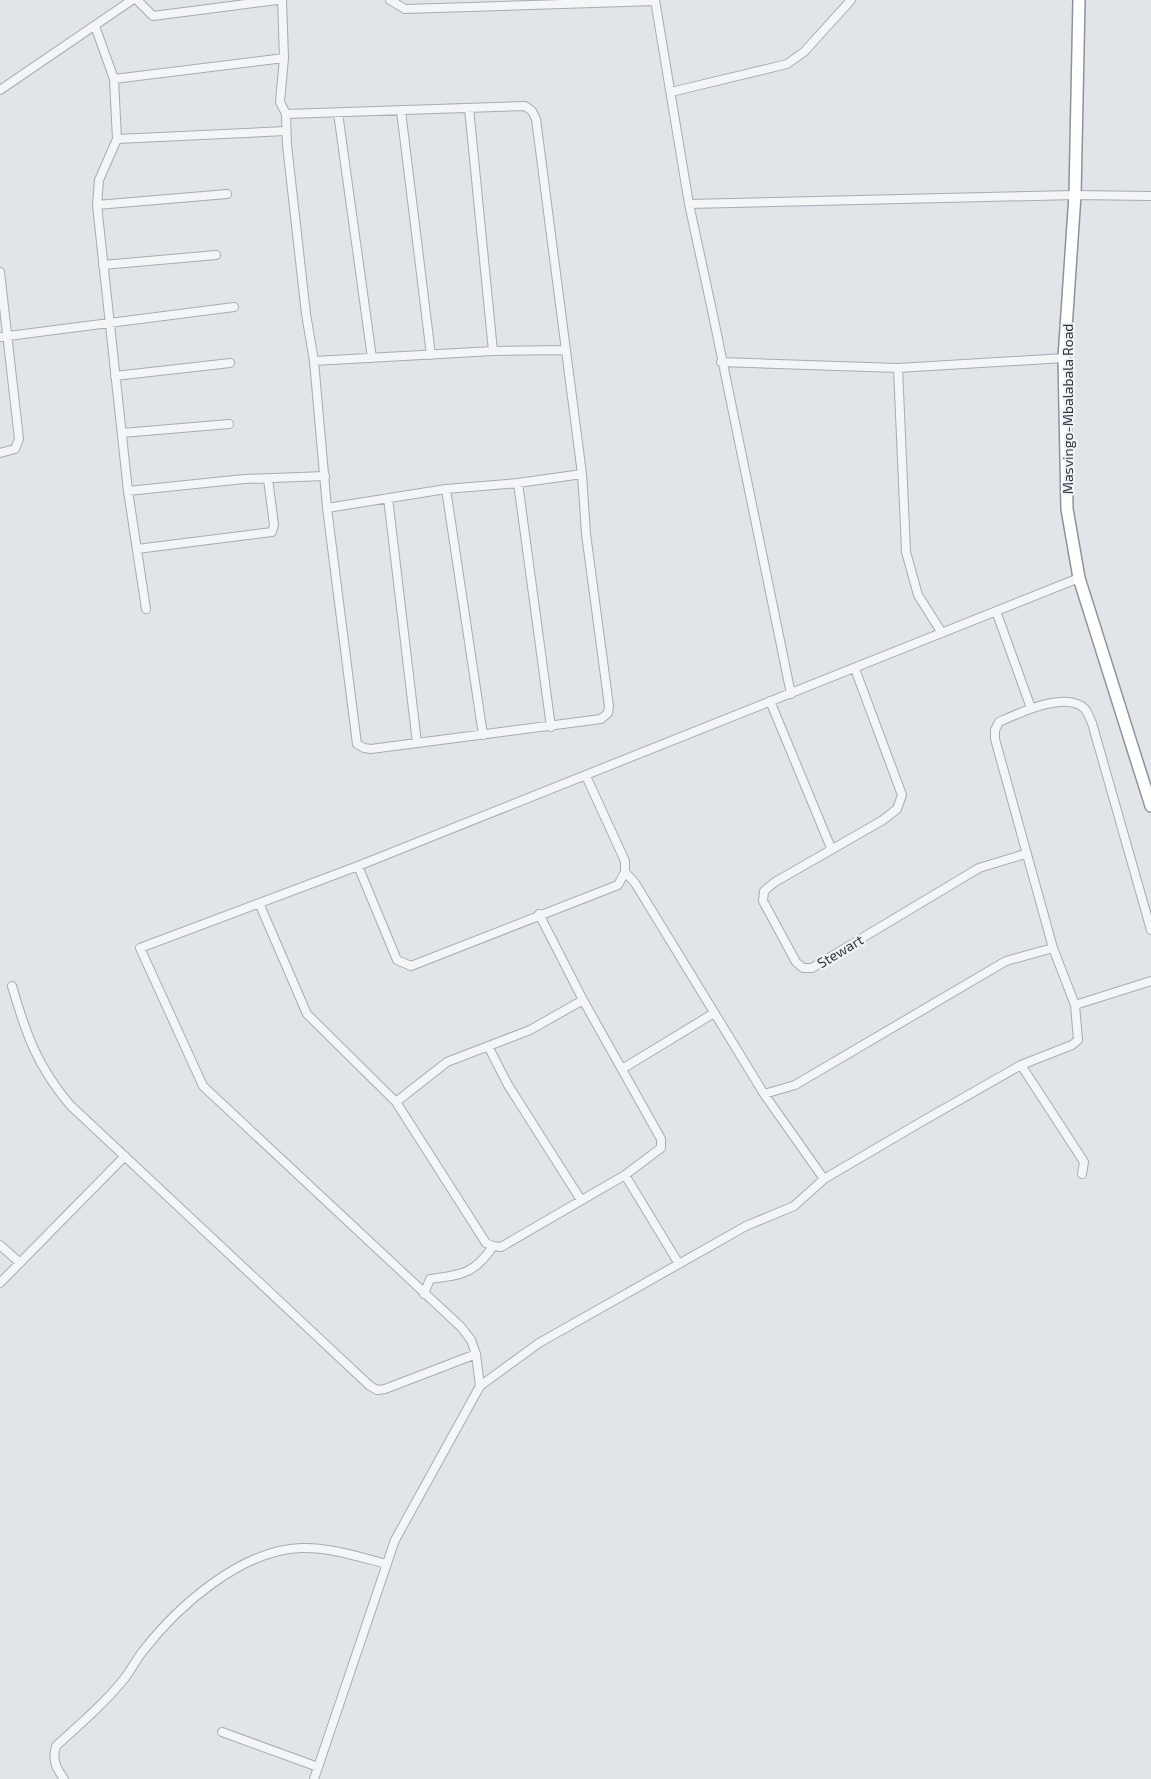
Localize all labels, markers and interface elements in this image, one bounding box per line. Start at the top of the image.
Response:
street label: Masvingo-Mbalabala Road [1059,324,1076,494]
street label: Stewart [814,931,866,971]

